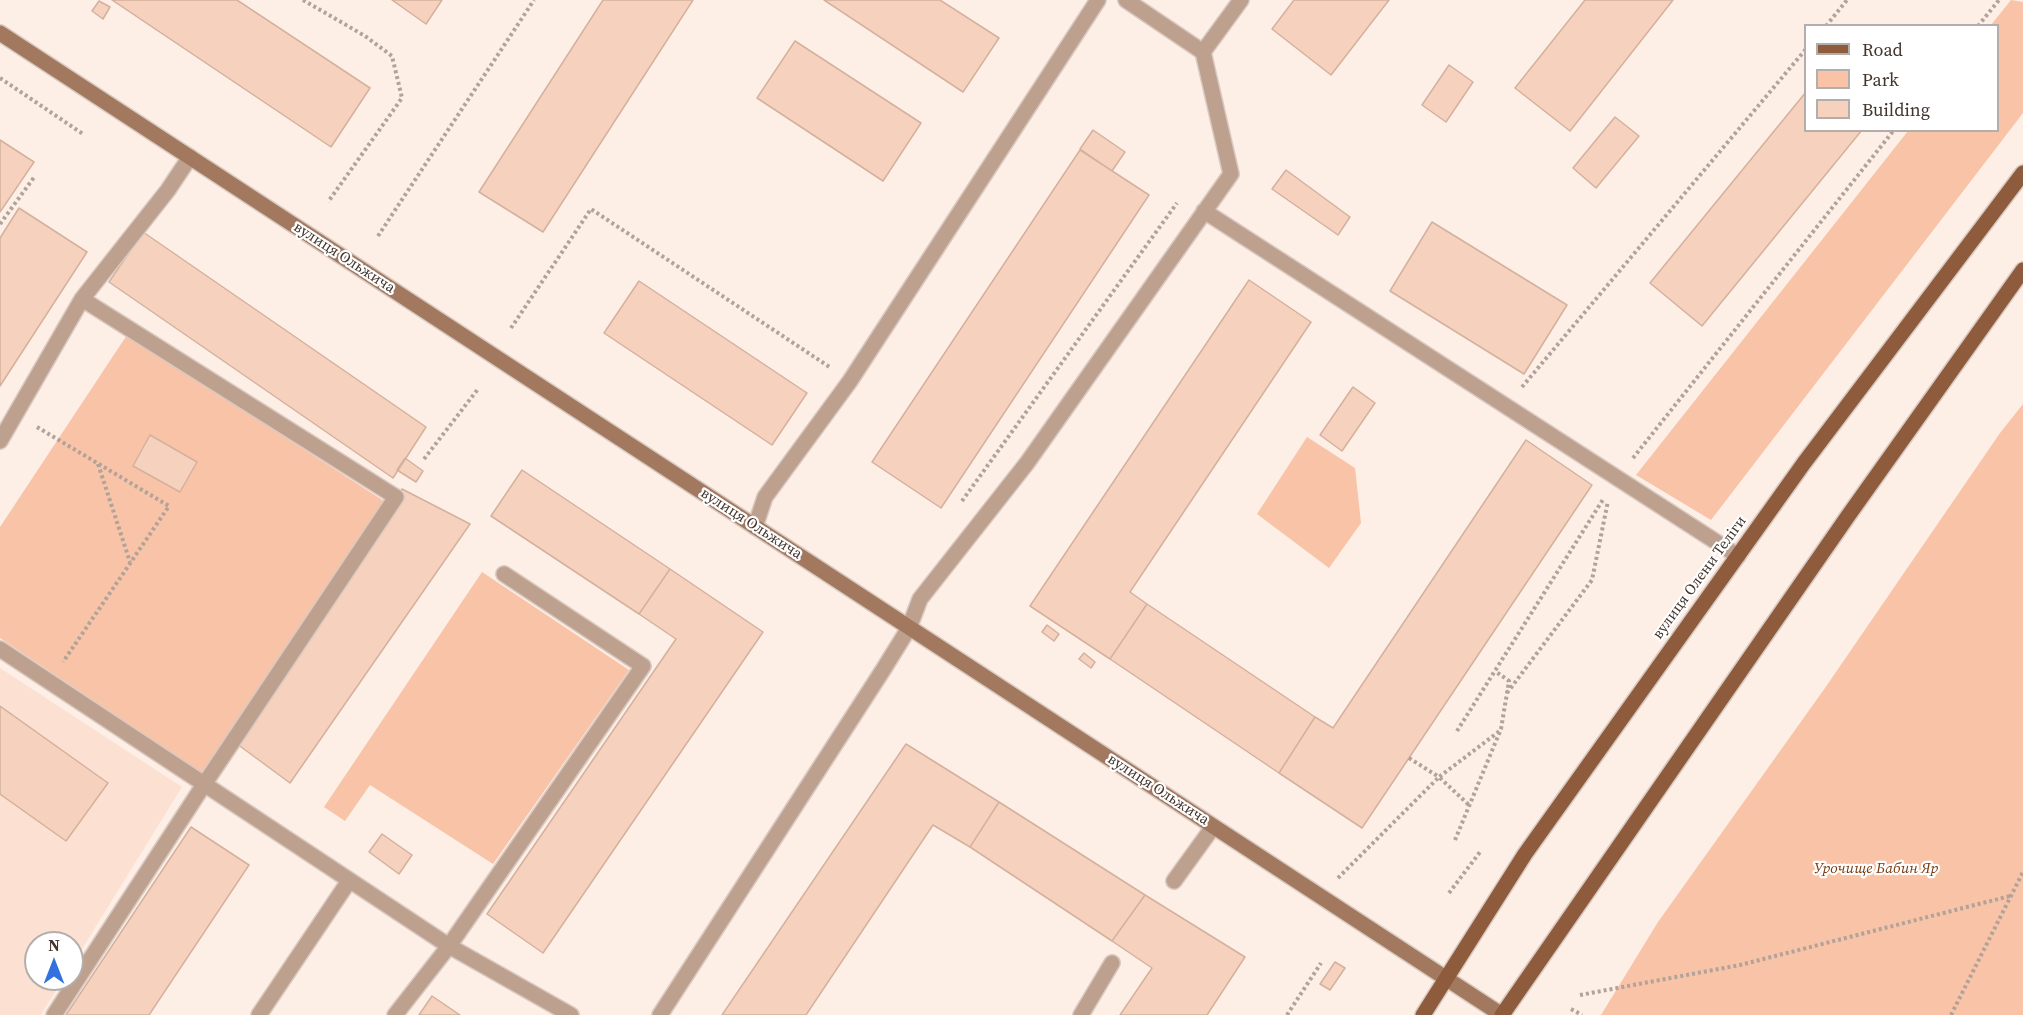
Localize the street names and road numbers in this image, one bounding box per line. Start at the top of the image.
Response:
street label: вулиця Ольжича [290,219,398,297]
street label: вулиця Ольжича [697,485,805,563]
street label: вулиця Олени Теліги [1649,513,1751,643]
street label: вулиця Ольжича [1104,751,1212,829]

